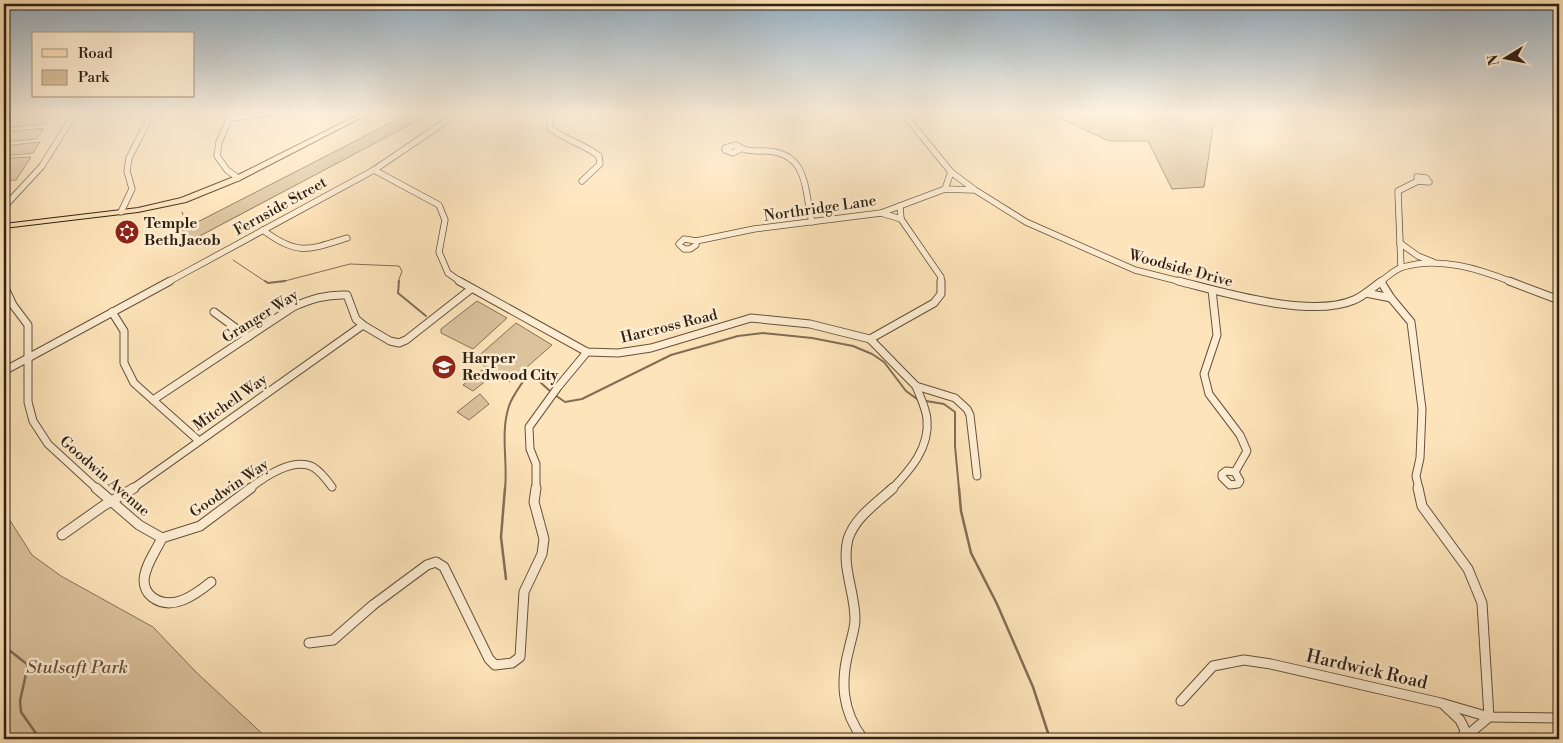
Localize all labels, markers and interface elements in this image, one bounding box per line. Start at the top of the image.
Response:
legend [32,32,195,98]
north arrow [1480,32,1530,82]
text: Road [78,44,113,63]
text: N [1484,53,1504,67]
text: Park [78,68,110,87]
street label: Fernside Street [230,173,331,240]
street label: Northridge Lane [763,191,877,226]
place label: Temple Beth Jacob [144,214,221,250]
synagogue icon: Temple Beth Jacob [114,219,140,245]
street label: Woodside Drive [1126,245,1235,291]
street label: Granger Way [219,285,302,347]
street label: Harcross Road [619,305,720,348]
place label: Harper Redwood City [462,349,559,385]
school or university icon: Harper Redwood City [431,354,457,380]
street label: Mitchell Way [189,369,272,435]
street label: Goodwin Avenue [56,432,154,521]
street label: Goodwin Way [186,455,273,522]
street label: Hardwick Road [1304,644,1431,695]
park label: Stulsaft Park [26,656,128,679]

